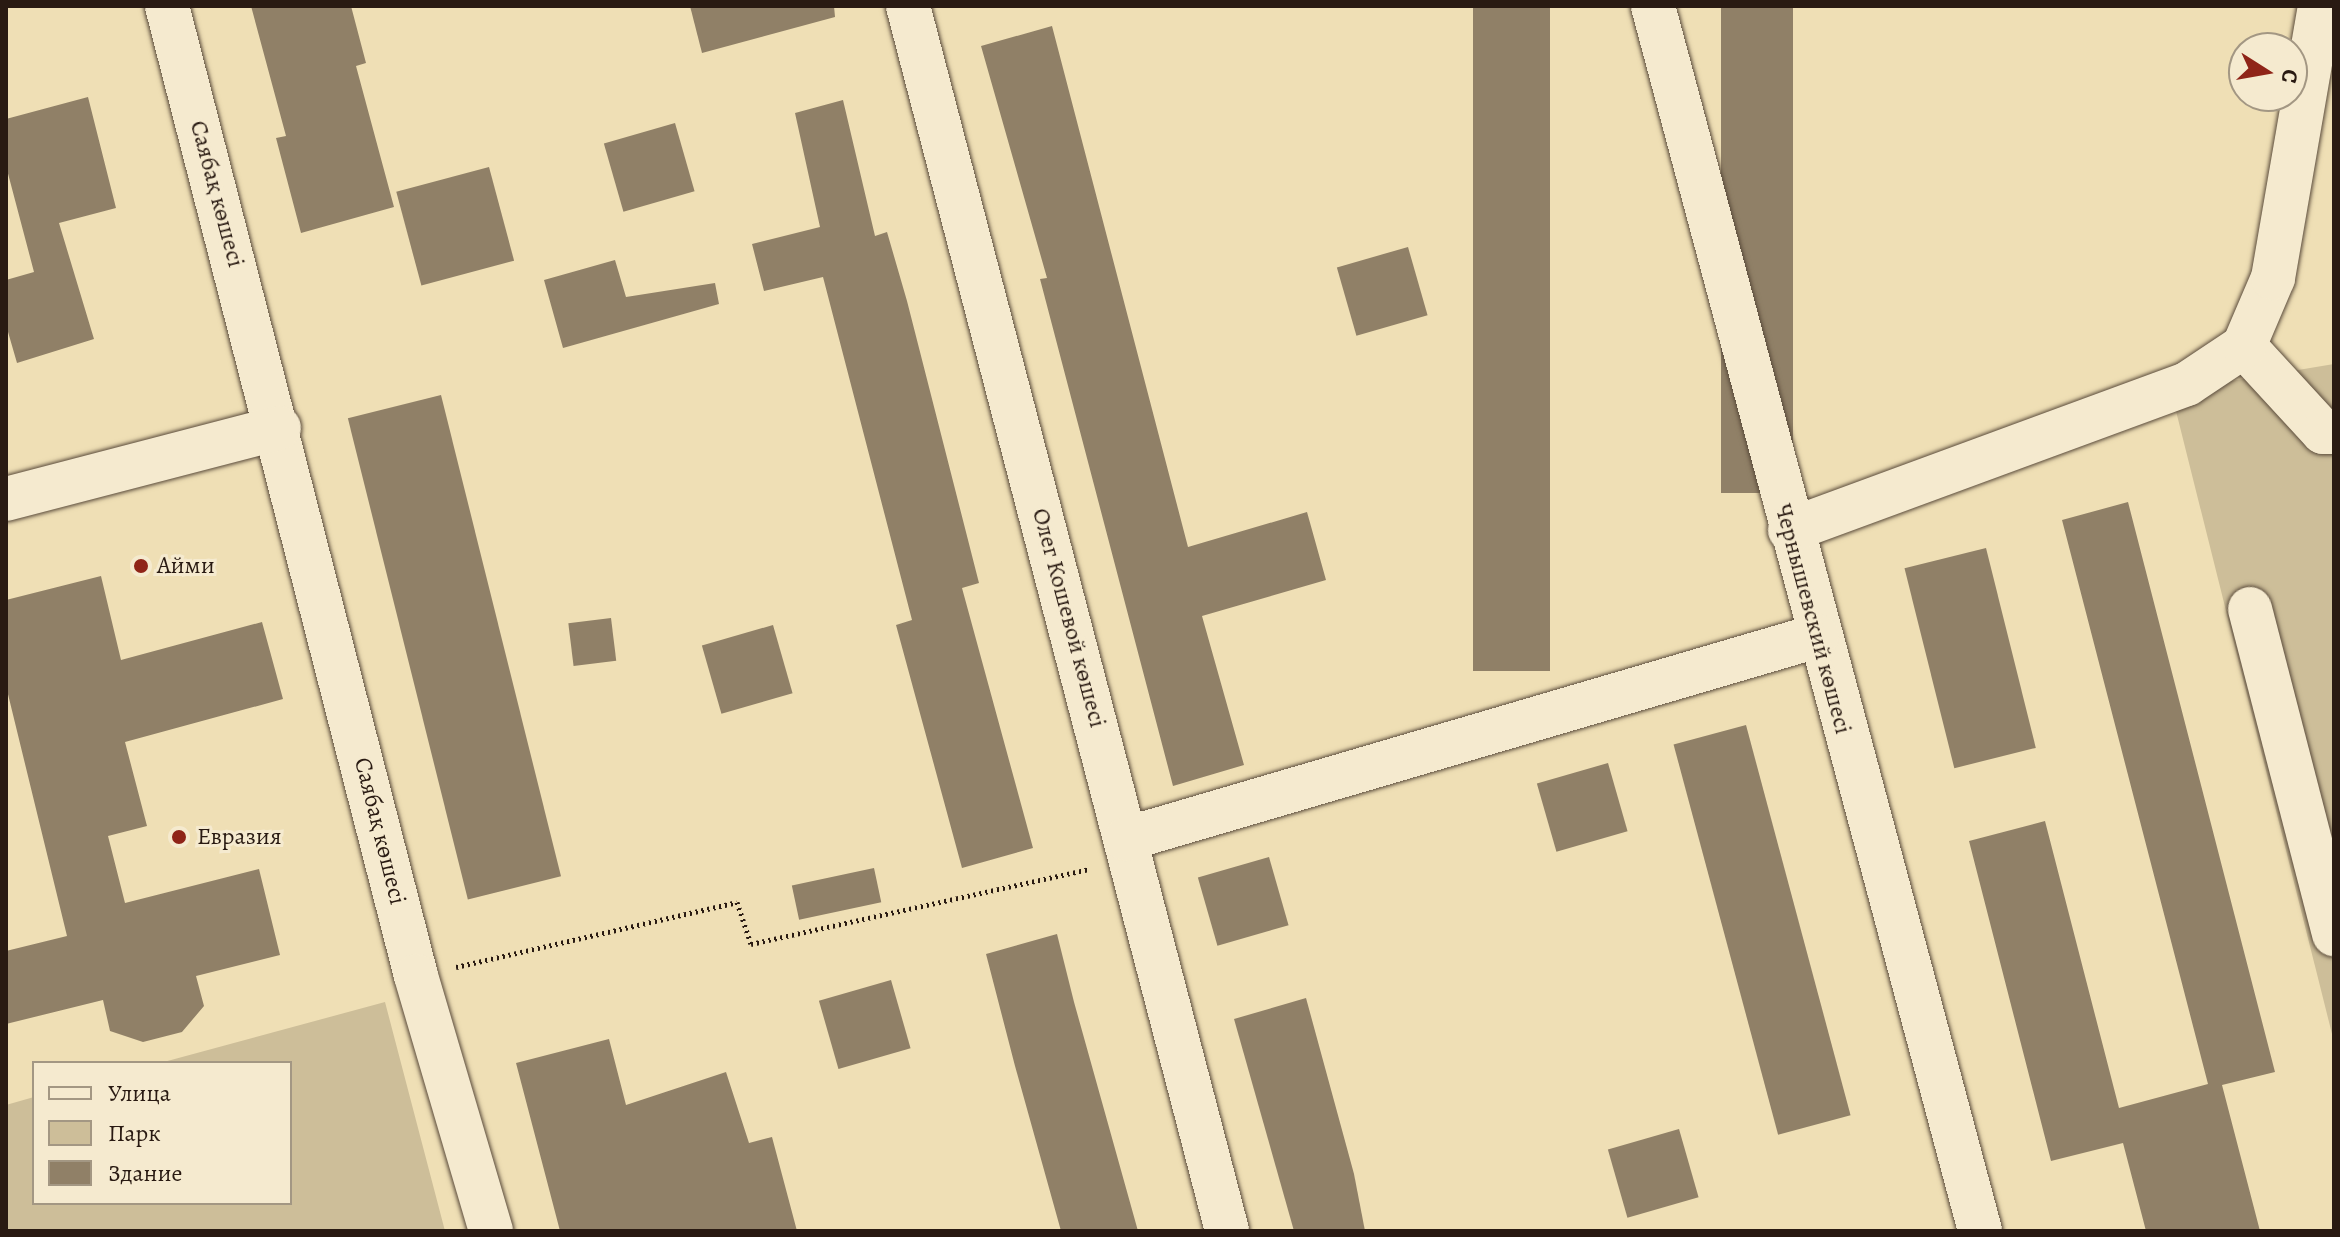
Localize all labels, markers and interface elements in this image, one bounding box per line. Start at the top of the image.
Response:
north arrow [2228,32,2308,112]
text: С [2274,67,2306,86]
street label: Саябақ көшесі [184,118,250,270]
street label: Чернышевский көшесі [1768,501,1858,737]
street label: Олег Кошевой көшесі [1026,505,1112,731]
place label: Айми [157,552,215,580]
marker: Айми [132,557,150,575]
street label: Саябақ көшесі [348,754,412,908]
place label: Евразия [197,823,282,851]
marker: Евразия [168,826,190,848]
legend [32,1061,292,1205]
text: Улица [108,1077,171,1109]
text: Парк [108,1117,161,1149]
text: Здание [108,1157,183,1189]

